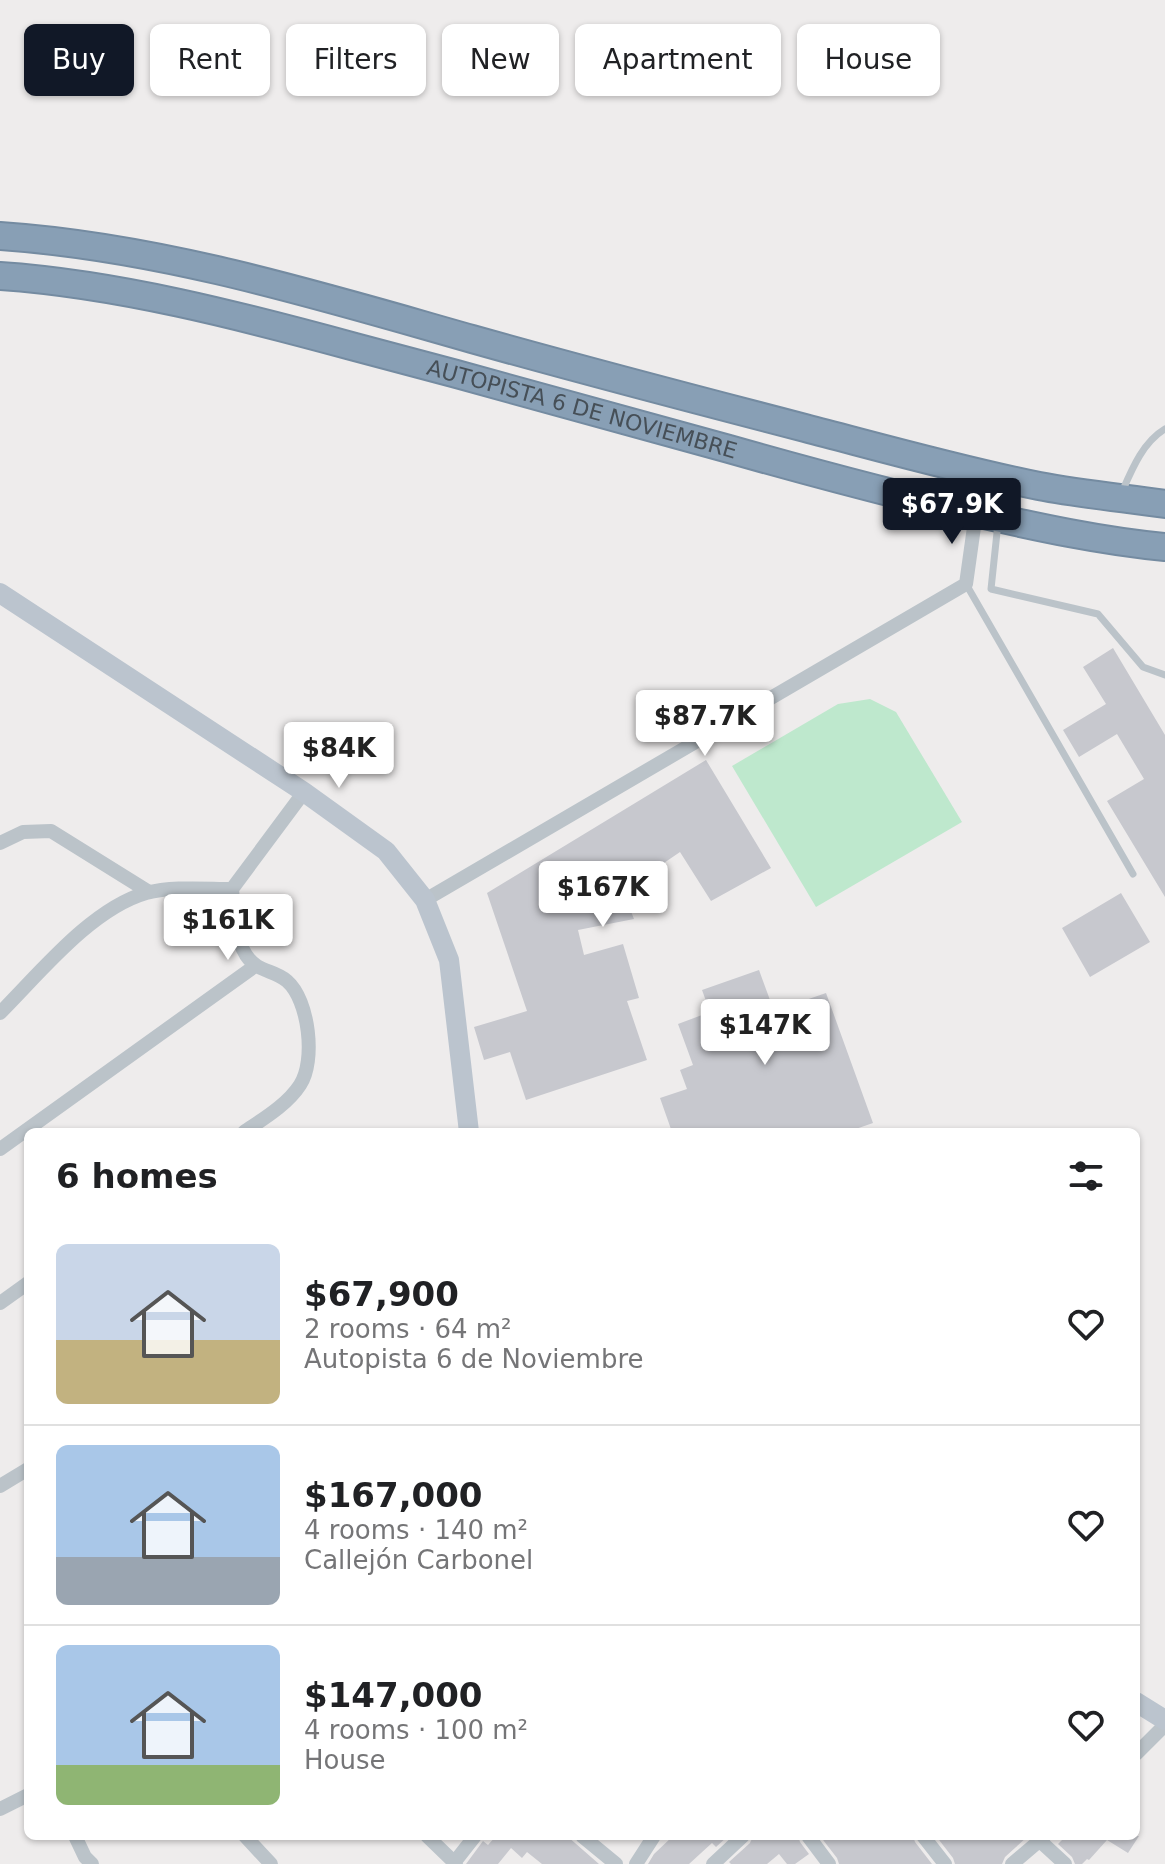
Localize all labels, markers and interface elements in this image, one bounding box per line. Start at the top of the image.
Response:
chip: Buy [24,24,134,96]
chip: Rent [150,24,270,96]
chip: Filters [286,24,426,96]
chip: New [442,24,559,96]
chip: Apartment [575,24,781,96]
chip: House [797,24,940,96]
street label: AUTOPISTA 6 DE NOVIEMBRE [424,354,740,463]
pin: $67.9K [887,478,1017,546]
text: $67.9K [901,489,1003,519]
pin: $87.7K [640,690,770,758]
text: $87.7K [654,701,756,731]
pin: $84K [292,722,386,790]
text: $84K [302,733,376,763]
pin: $167K [547,861,659,929]
text: $167K [557,872,649,902]
pin: $161K [172,894,284,962]
text: $161K [182,905,274,935]
pin: $147K [709,999,821,1067]
text: $147K [719,1010,811,1040]
icon: filters [1064,1154,1108,1198]
text: 6 homes [56,1156,218,1196]
text: $67,900 [304,1274,459,1314]
icon: home [120,1276,216,1372]
icon: heart [1064,1302,1108,1346]
text: 2 rooms · 64 m² [304,1314,512,1344]
text: Autopista 6 de Noviembre [304,1344,644,1374]
text: $167,000 [304,1475,483,1515]
icon: home [120,1477,216,1573]
icon: heart [1064,1503,1108,1547]
text: 4 rooms · 140 m² [304,1515,528,1545]
text: Callejón Carbonel [304,1545,533,1575]
text: $147,000 [304,1675,483,1715]
icon: home [120,1677,216,1773]
icon: heart [1064,1703,1108,1747]
text: 4 rooms · 100 m² [304,1715,528,1745]
text: House [304,1745,385,1775]

